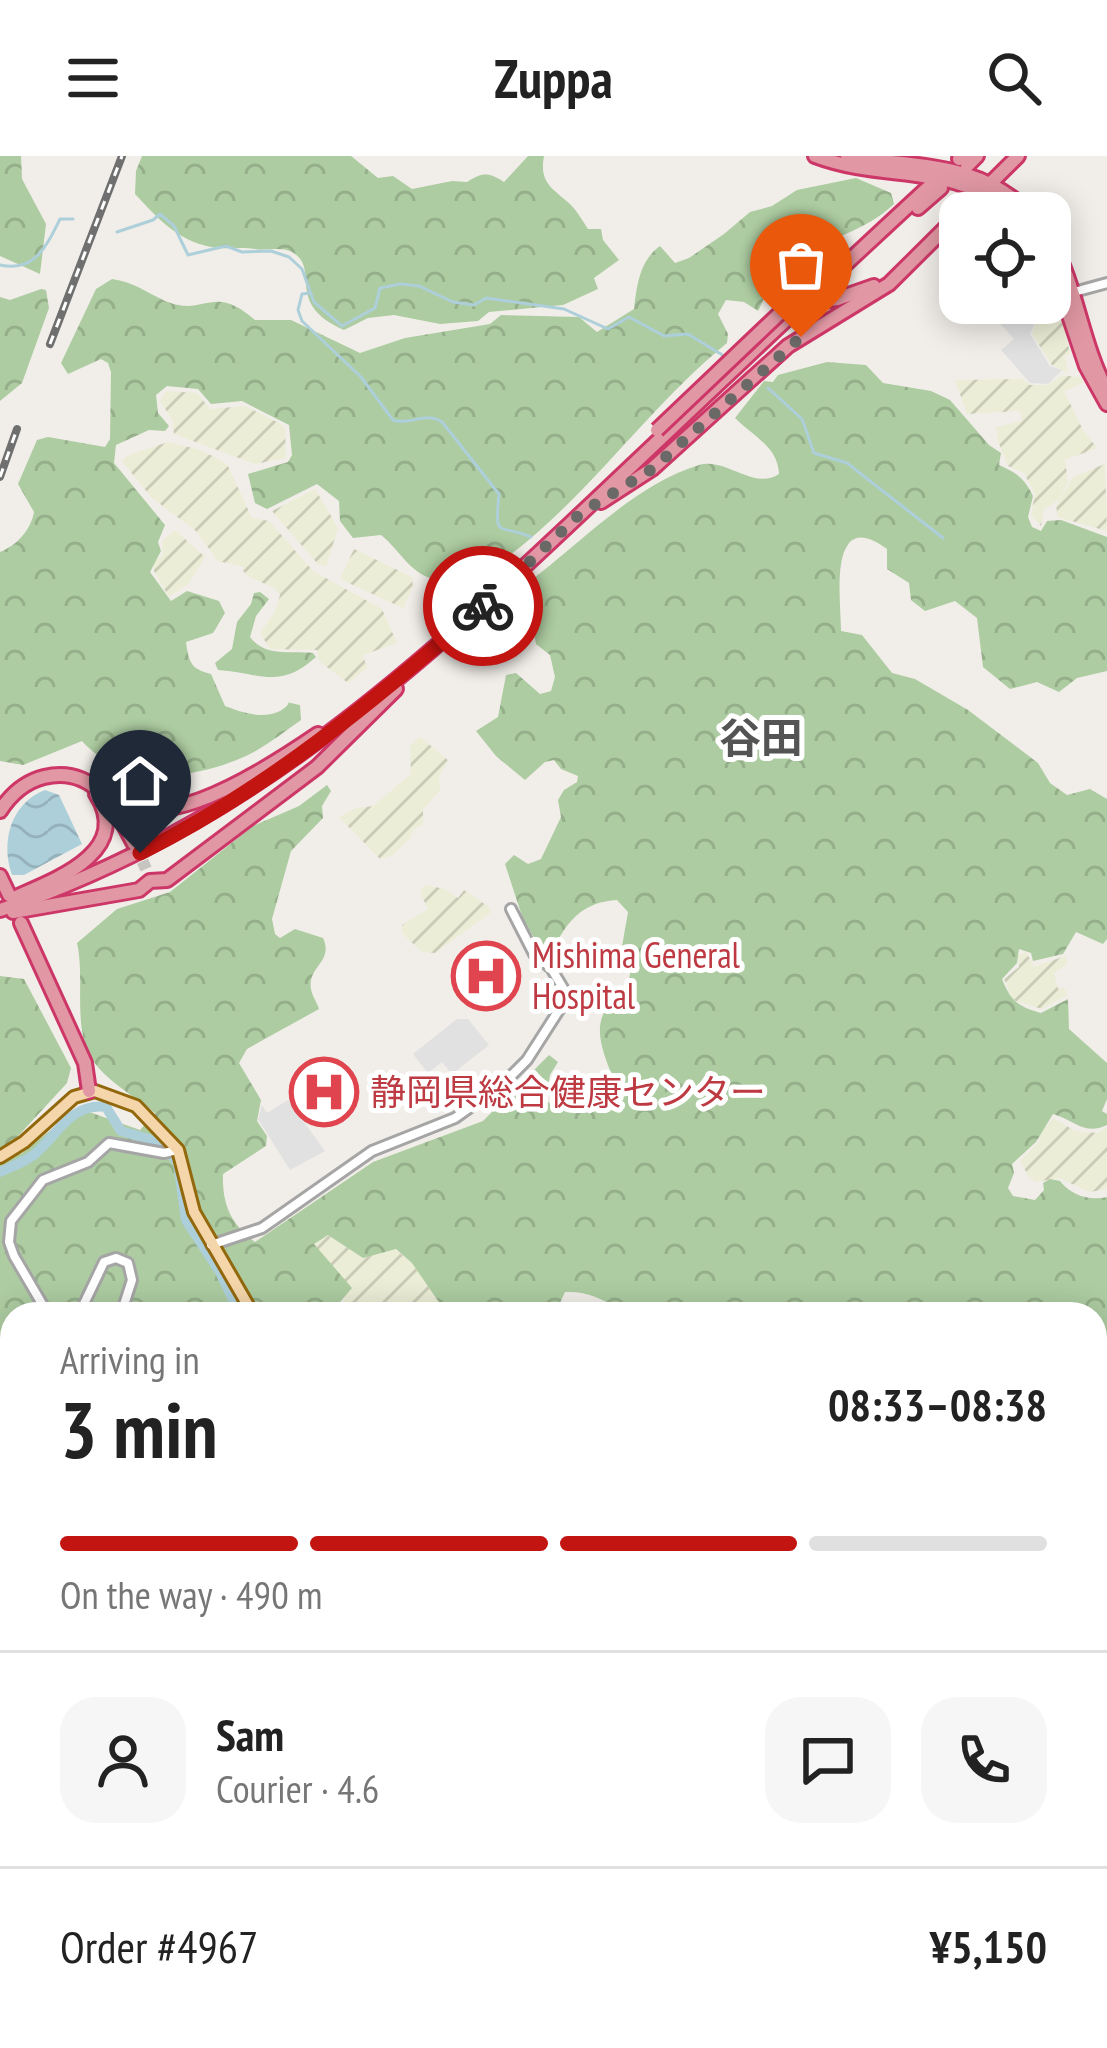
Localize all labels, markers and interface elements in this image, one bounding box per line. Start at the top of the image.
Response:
text: Zuppa [494,43,613,113]
icon: menu [60,45,126,111]
icon: search [981,45,1047,111]
map controls [939,192,1071,324]
button: locate [939,192,1071,324]
pin [750,214,852,337]
icon: bag [768,232,834,298]
courier [423,546,543,666]
icon: bike [450,573,516,639]
district label: 谷田 [719,710,803,765]
pin [89,730,191,853]
icon: home [107,748,173,814]
place label: Mishima General Hospital [532,931,741,1019]
hospital icon: Mishima General Hospital [451,941,521,1011]
hospital icon: 静岡県総合健康センター [289,1057,359,1127]
place label: 静岡県総合健康センター [370,1068,766,1115]
text: Arriving in [60,1334,200,1385]
text: 08:33–08:38 [828,1375,1047,1433]
text: 3 min [60,1379,218,1480]
text: On the way · 490 m [60,1569,322,1620]
button: person [60,1697,186,1823]
button: chat [765,1697,891,1823]
button: phone [921,1697,1047,1823]
text: Sam [216,1705,284,1763]
text: Courier · 4.6 [216,1763,379,1814]
text: Order #4967 [60,1917,258,1975]
text: ¥5,150 [930,1917,1047,1975]

